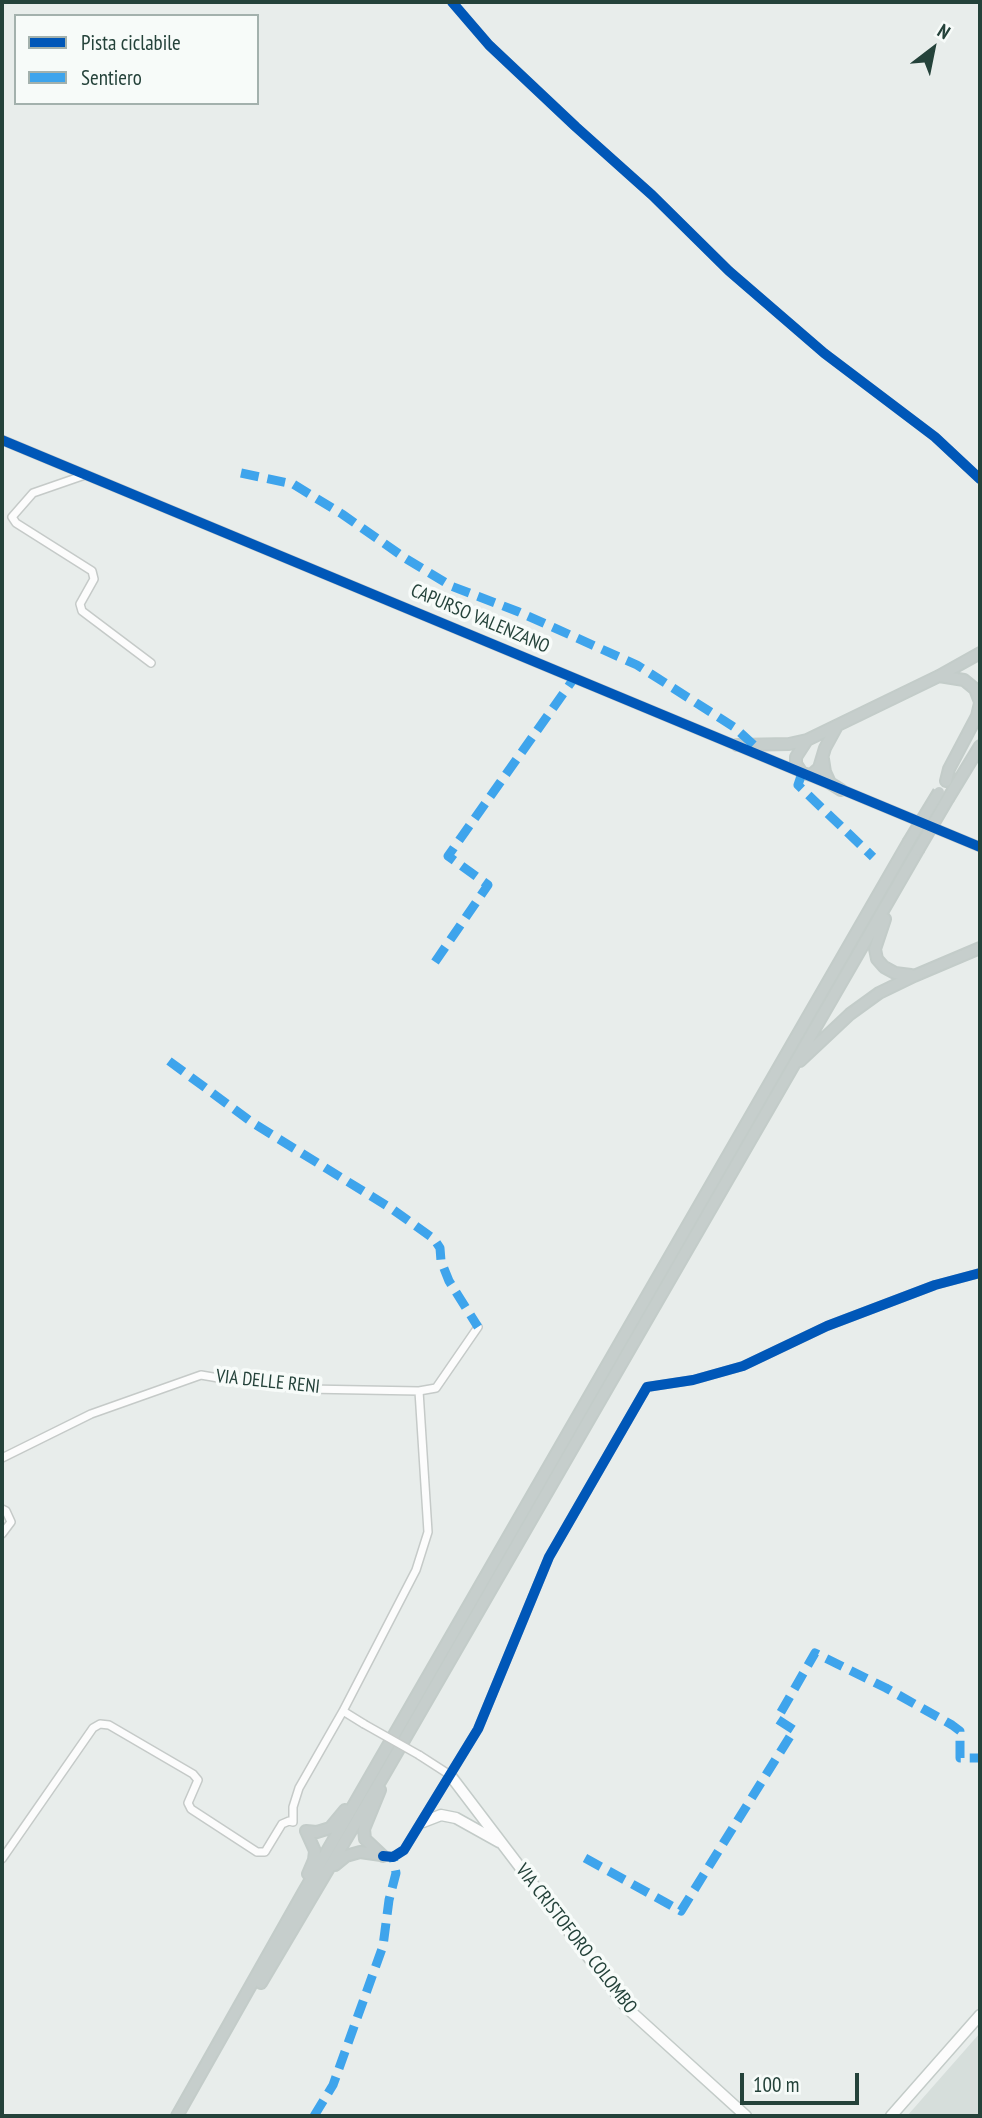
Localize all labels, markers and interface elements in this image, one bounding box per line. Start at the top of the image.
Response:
legend [14,14,259,105]
north arrow [898,14,968,84]
text: N [933,18,955,44]
text: Pista ciclabile [81,29,181,56]
text: Sentiero [81,64,142,91]
street label: CAPURSO VALENZANO [407,580,553,658]
street label: VIA DELLE RENI [215,1365,321,1399]
street label: VIA CRISTOFORO COLOMBO [510,1860,642,2018]
scale bar [744,2058,863,2102]
text: 100 m [753,2071,799,2098]

